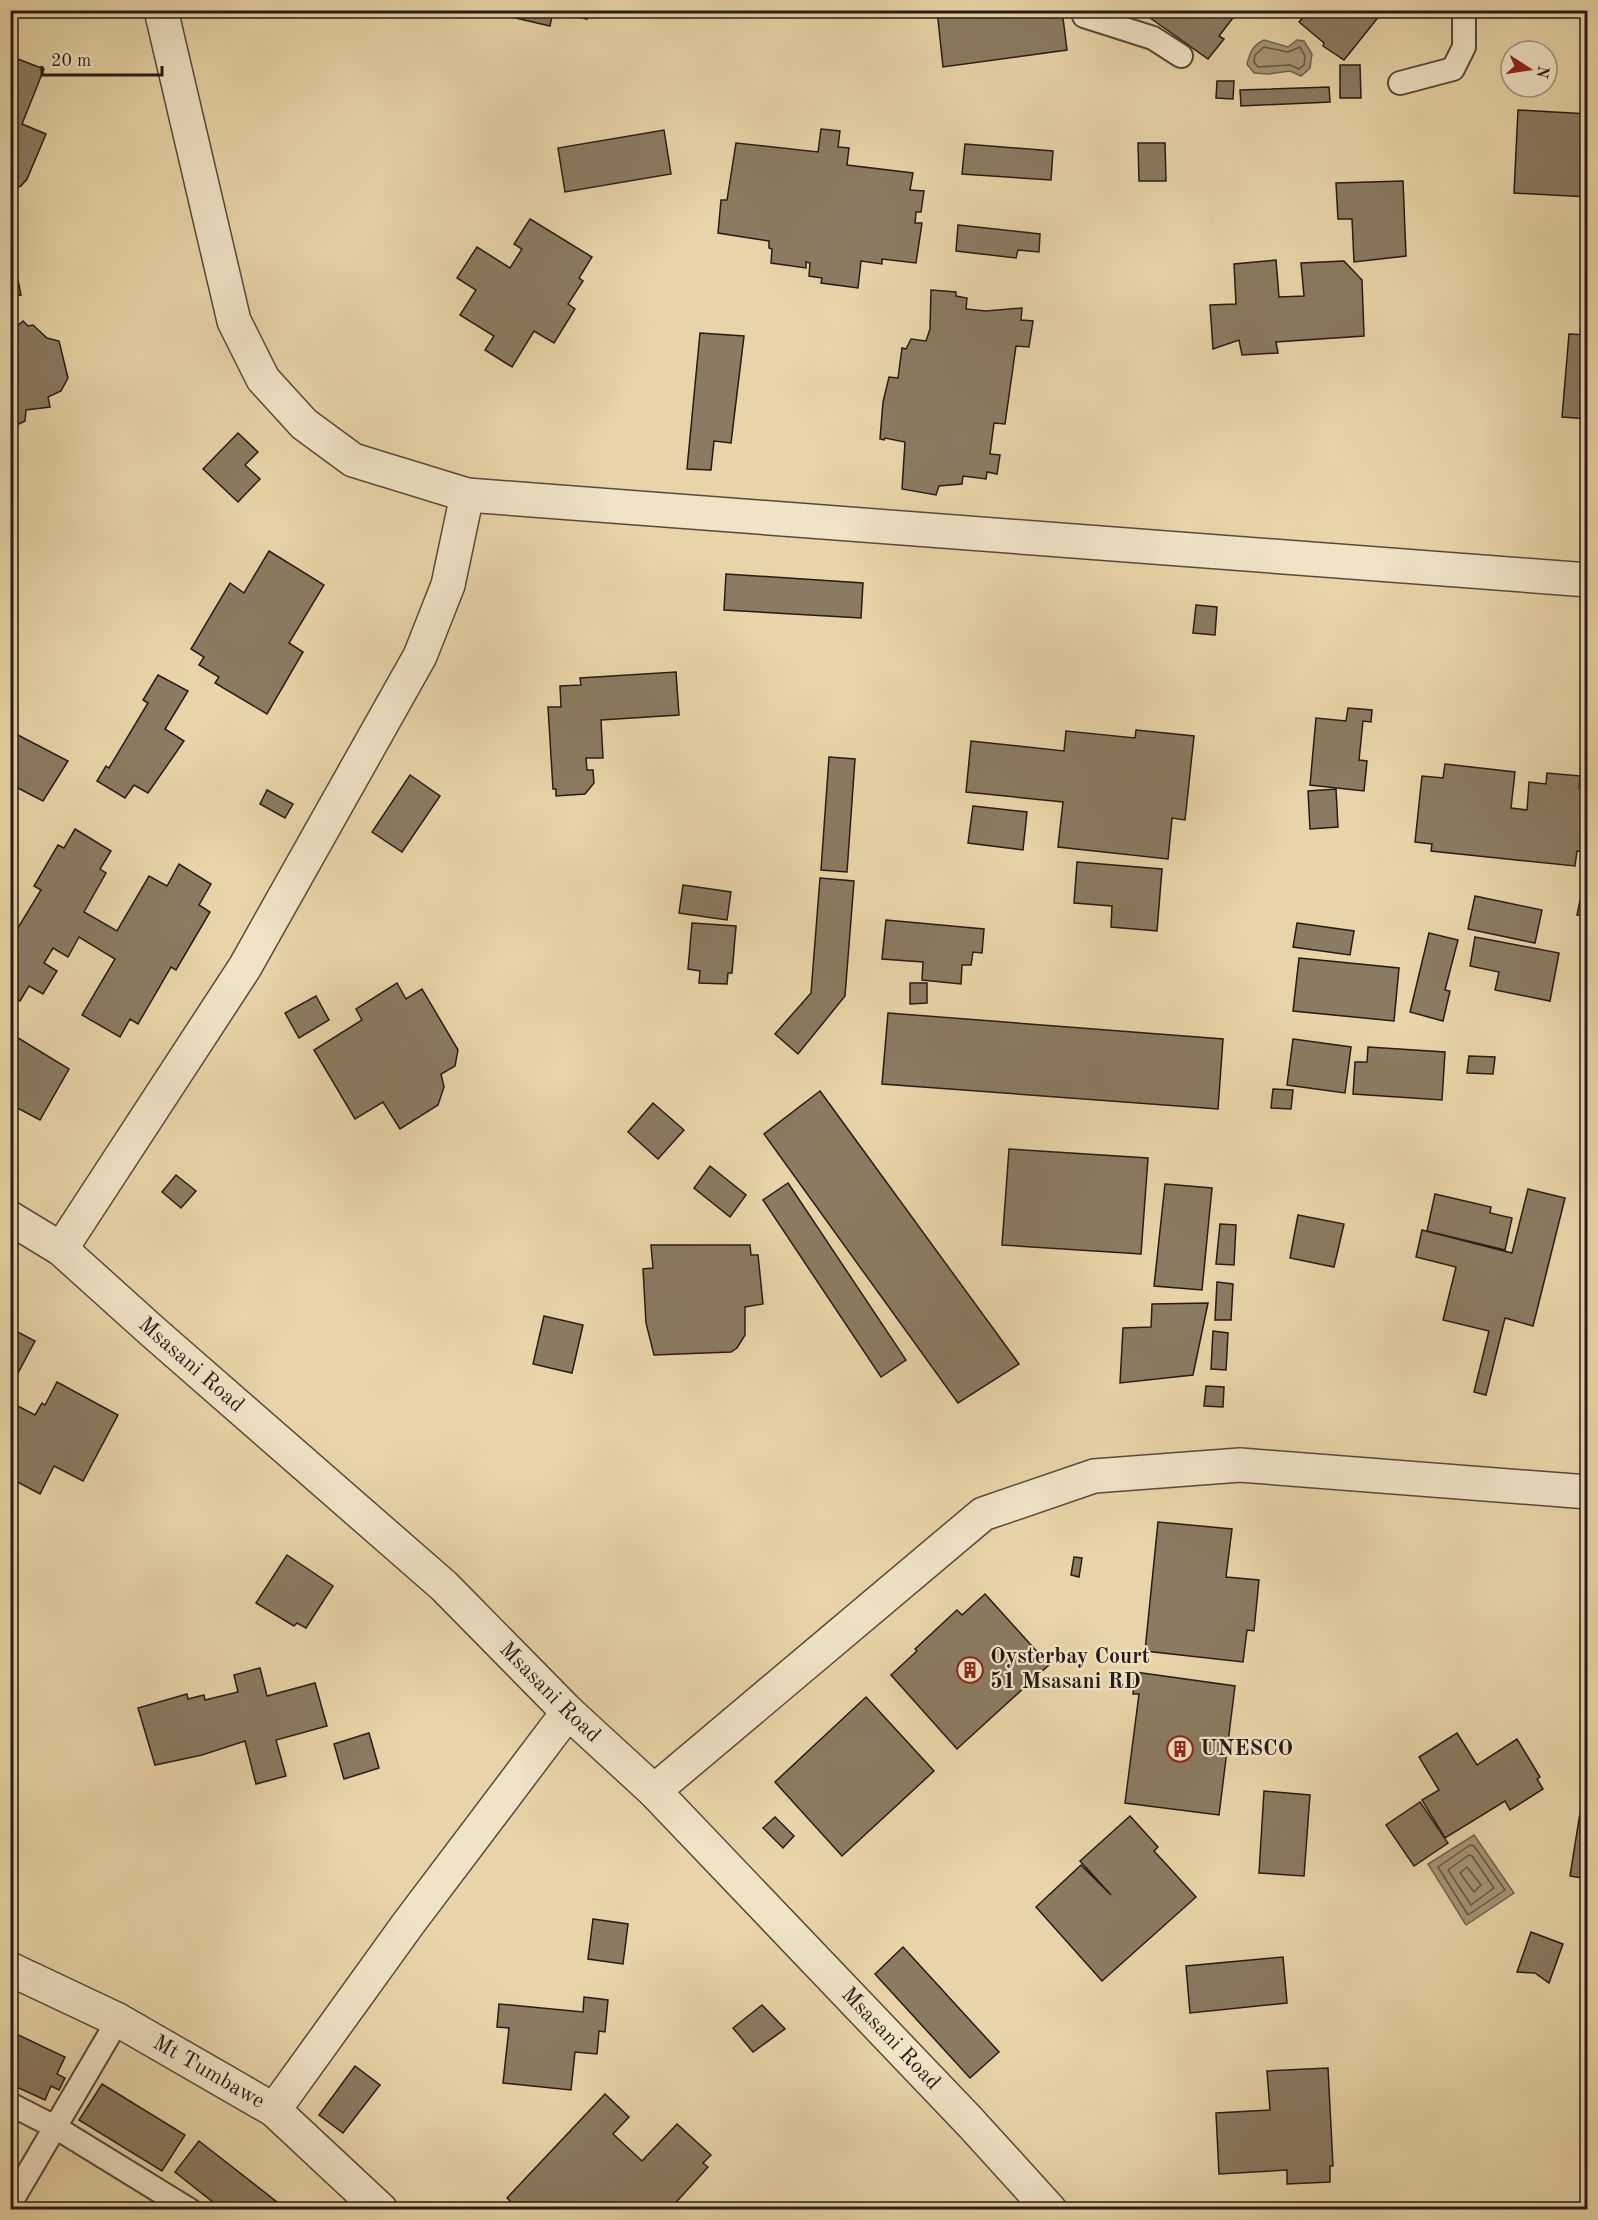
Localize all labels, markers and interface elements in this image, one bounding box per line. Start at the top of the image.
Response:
scale bar [42,39,162,77]
north arrow [1499,39,1559,99]
text: 20 m [51,52,91,70]
text: N [1532,64,1551,80]
street label: Msasani Road [134,1313,248,1417]
street label: Msasani Road [495,1638,605,1747]
place label: Oysterbay Court 51 Msasani RD [990,1646,1150,1693]
building icon: Oysterbay Court 51 Msasani RD [955,1655,985,1685]
building icon: UNESCO [1165,1734,1195,1764]
place label: UNESCO [1200,1738,1293,1760]
street label: Msasani Road [837,1983,944,2094]
street label: Mt Tumbawe [149,2031,268,2113]

